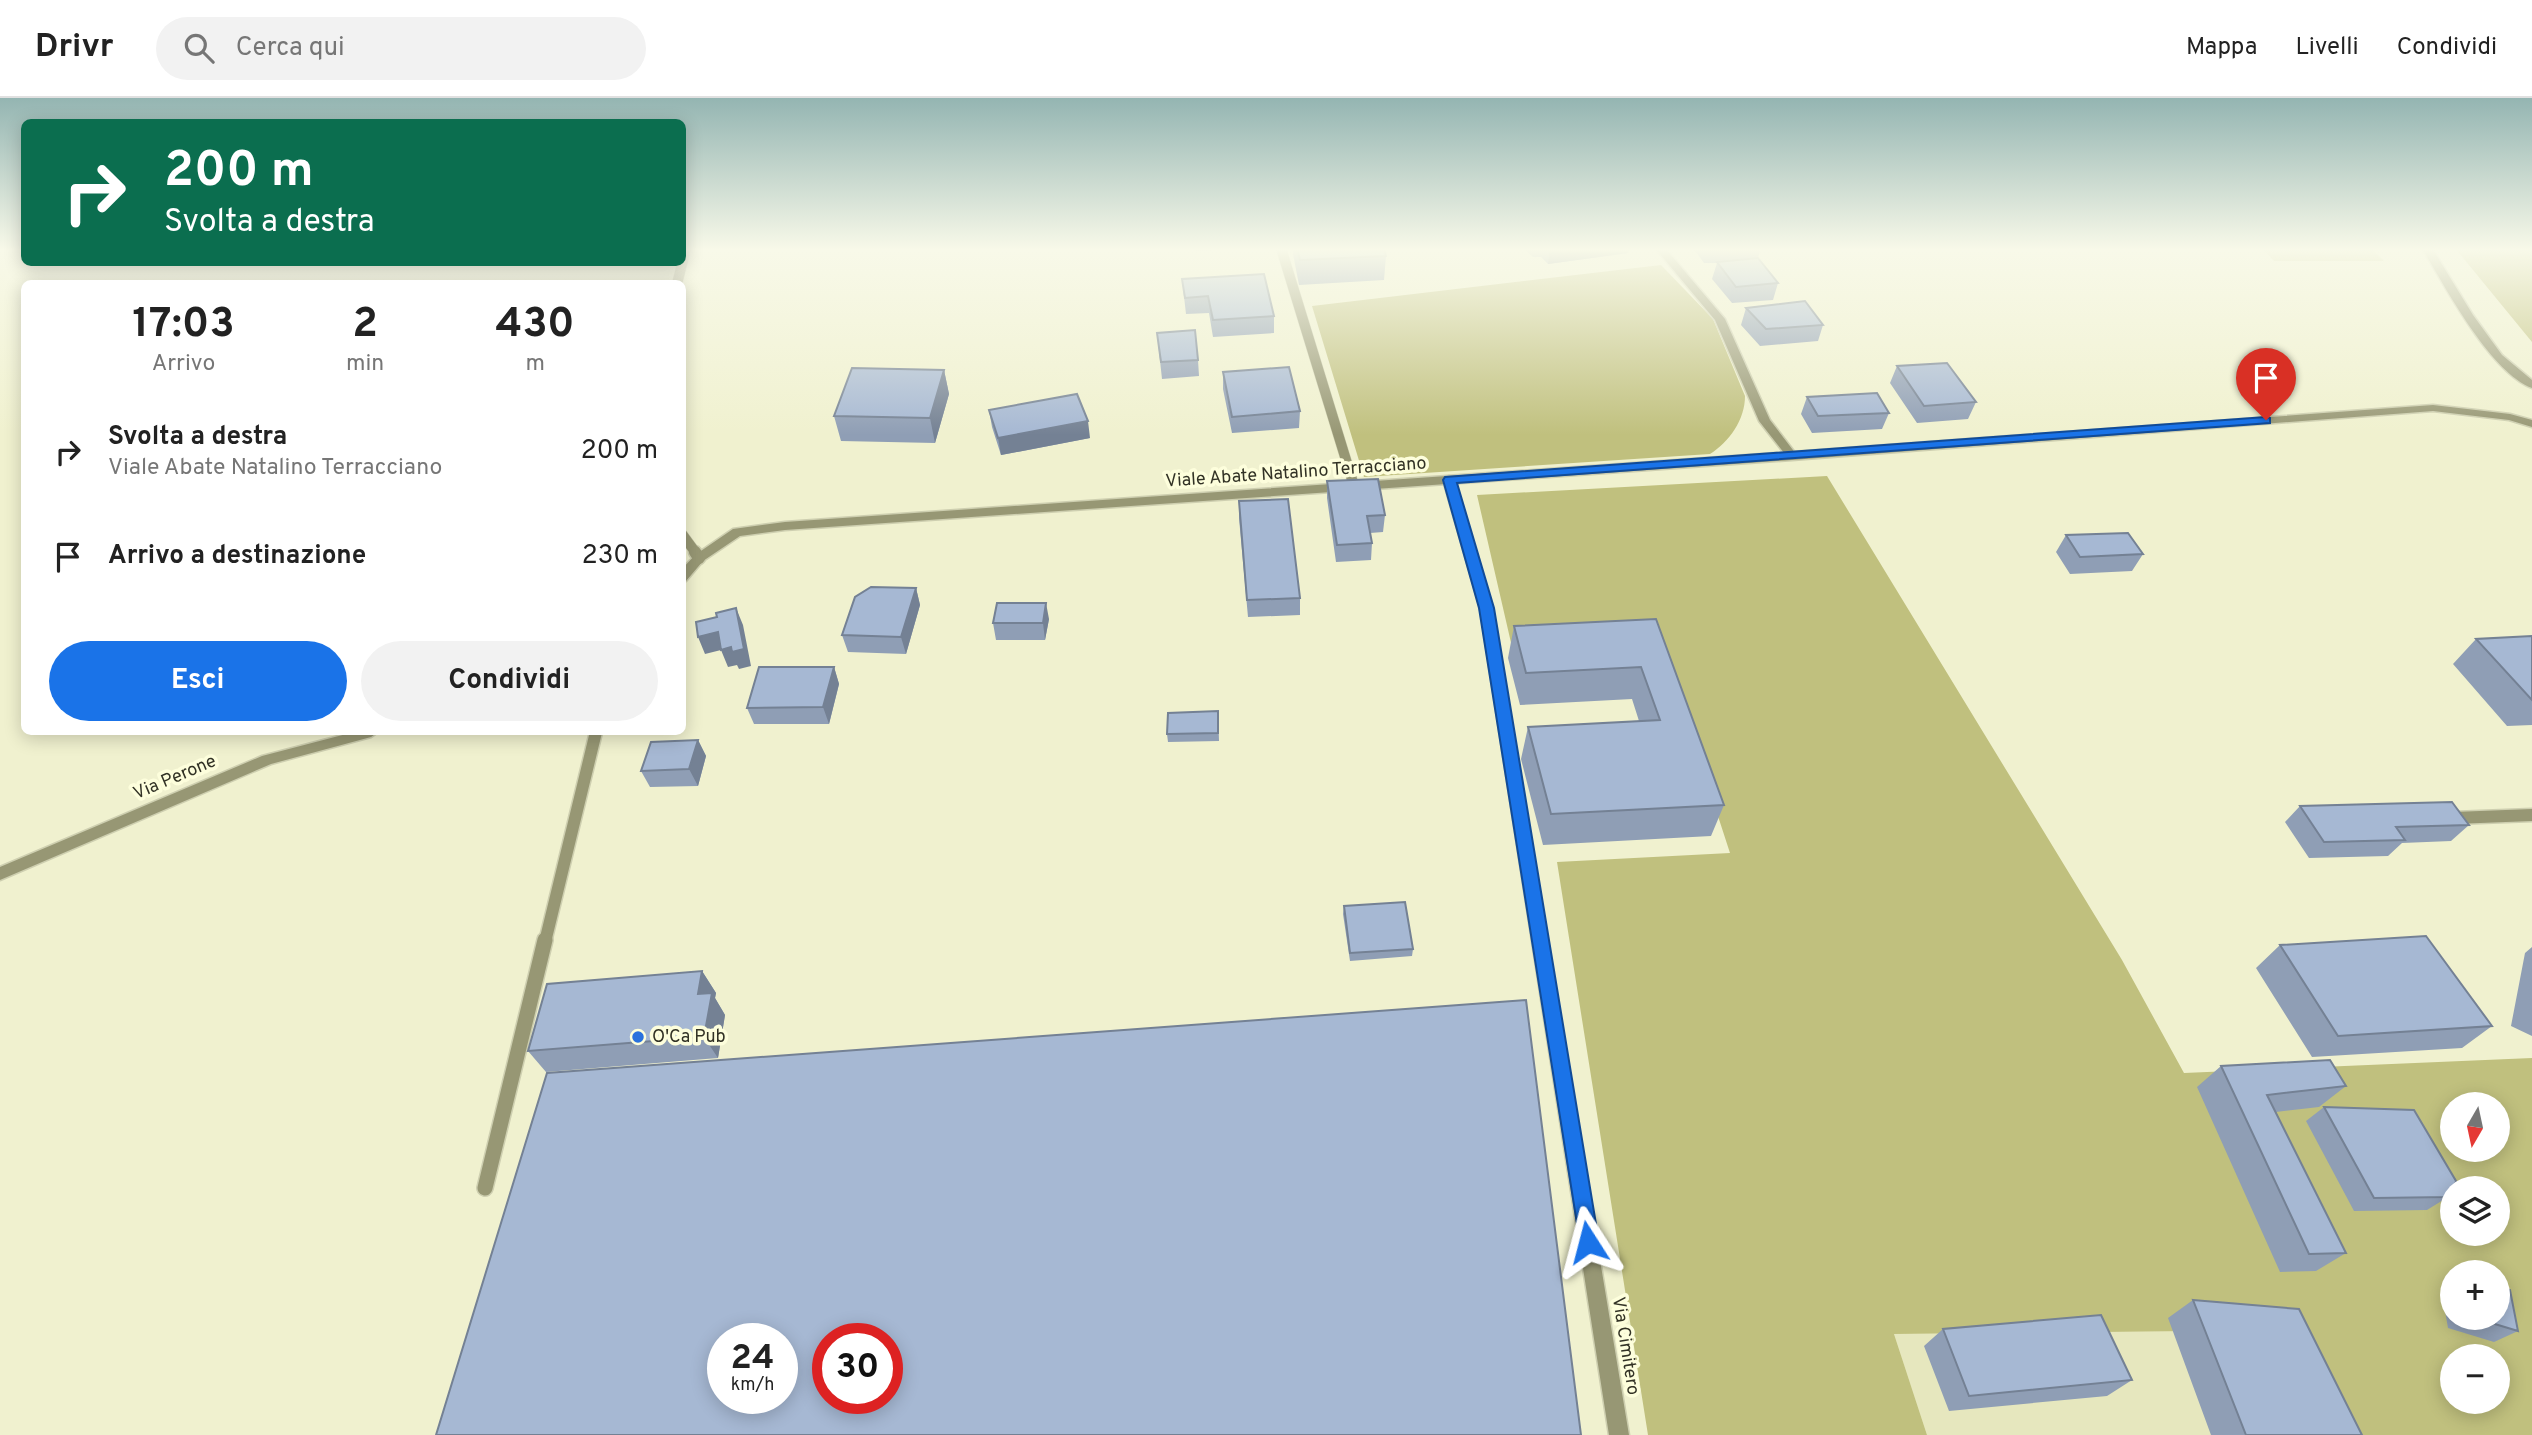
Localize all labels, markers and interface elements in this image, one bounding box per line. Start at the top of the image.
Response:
search box [156,17,646,80]
text: Drivr [35,27,114,69]
icon: search [180,29,218,67]
text: Cerca qui [236,32,345,65]
text: Mappa [2186,33,2257,63]
text: Livelli [2295,33,2359,63]
text: Condividi [2397,33,2497,63]
text: 200 m [164,142,314,204]
icon: right [49,147,140,238]
text: Svolta a destra [164,203,375,243]
text: 17:03 [132,299,235,352]
text: 2 [352,299,378,352]
text: 430 [496,299,575,352]
pin [2236,348,2296,420]
text: Arrivo [152,350,215,379]
text: min [346,350,384,379]
text: m [525,350,545,379]
icon: arrive [2247,359,2285,397]
text: Svolta a destra [108,421,287,454]
icon: right [49,433,87,471]
text: 200 m [581,435,658,468]
street label: Viale Abate Natalino Terracciano [1165,452,1427,494]
text: Viale Abate Natalino Terracciano [108,454,442,483]
icon: arrive [49,538,87,576]
text: Arrivo a destinazione [108,540,366,573]
text: 230 m [582,540,658,573]
button: Esci [49,641,347,721]
button: Condividi [361,641,658,721]
street label: Via Perone [130,750,220,806]
place label: O'Ca Pub [652,1026,726,1049]
marker: O'Ca Pub [630,1029,646,1045]
north arrow [2440,1092,2510,1162]
map controls [2440,1092,2510,1414]
button: layers [2440,1176,2510,1246]
position arrow [1551,1205,1625,1279]
button: + [2440,1260,2510,1330]
street label: Via Cimitero [1606,1295,1644,1397]
speed limit sign: 30 [812,1323,903,1414]
text: 24 [731,1337,774,1381]
button: − [2440,1344,2510,1414]
text: km/h [731,1374,774,1397]

